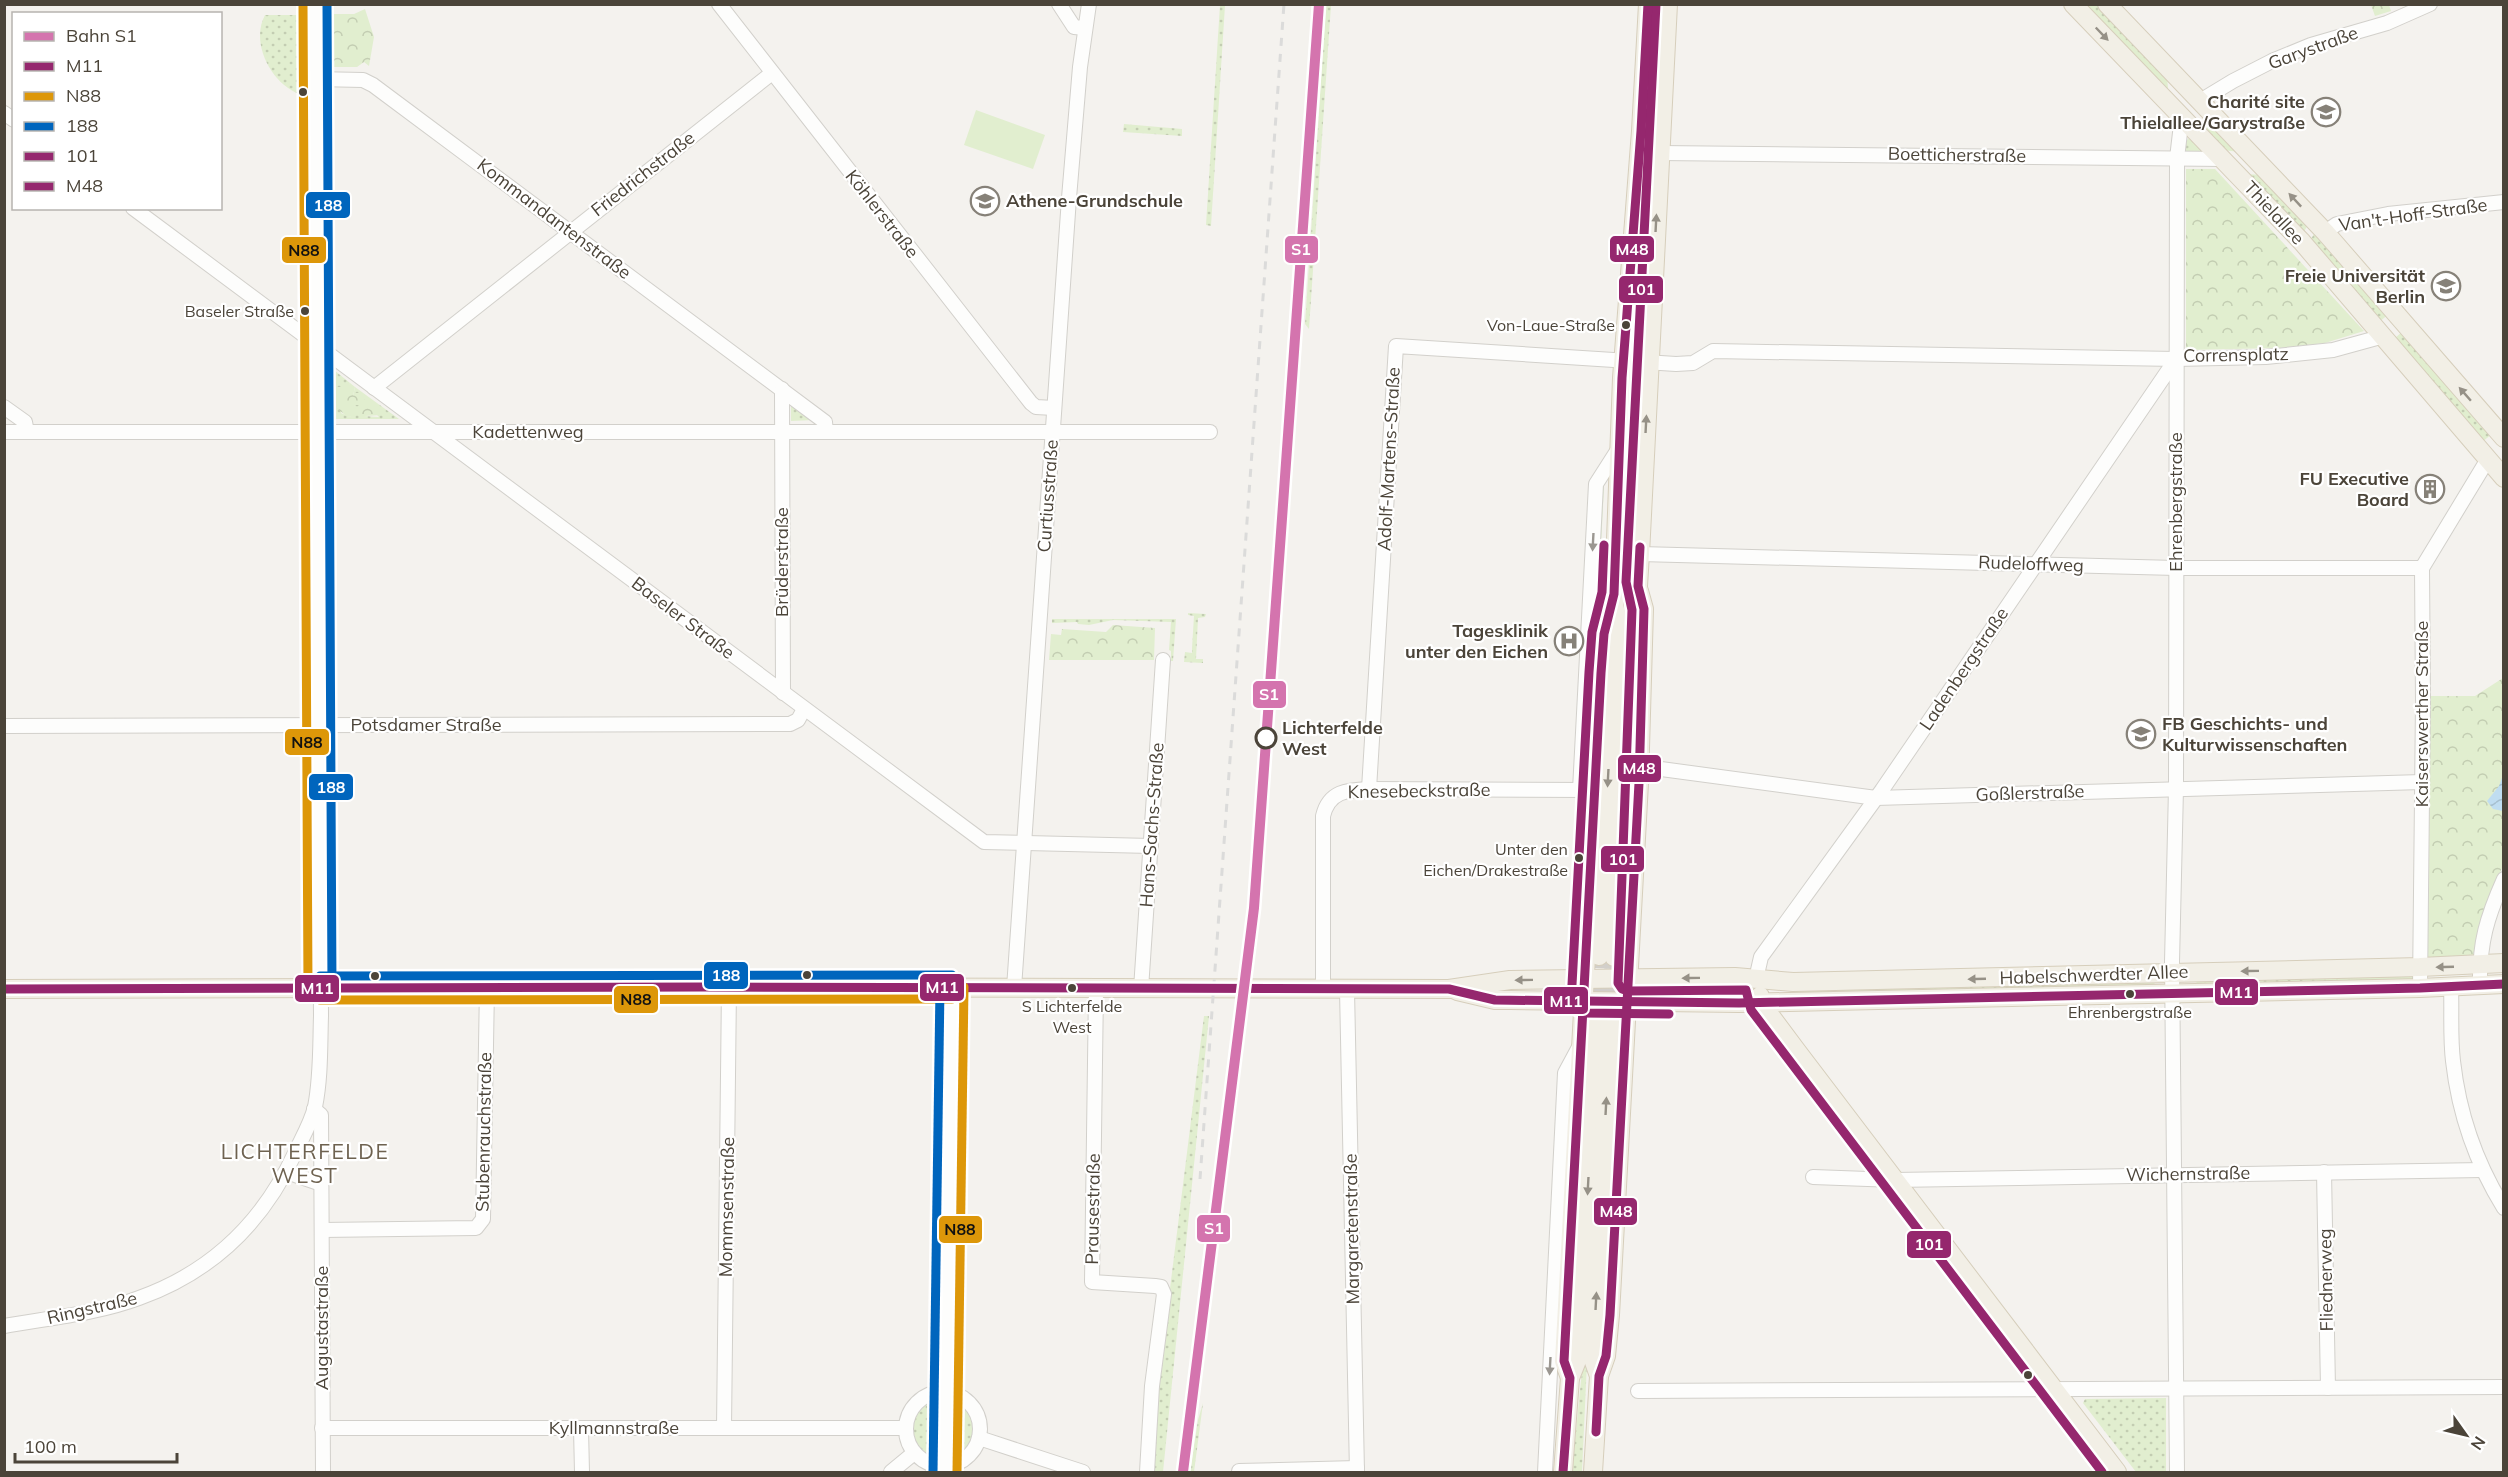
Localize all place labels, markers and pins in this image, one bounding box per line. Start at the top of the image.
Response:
unlabelled marker [297,86,309,98]
place label: Charité site Thielallee/Garystraße [2120,90,2305,134]
school or university icon: Charité site Thielallee/Garystraße [2310,96,2342,128]
school or university icon: Athene-Grundschule [969,185,1001,217]
place label: Athene-Grundschule [1006,189,1183,212]
place label: Freie Universität Berlin [2285,264,2425,308]
school or university icon: Freie Universität Berlin [2430,270,2462,302]
place label: Baseler Straße [185,301,294,321]
marker: Baseler Straße [299,305,311,317]
place label: Von-Laue-Straße [1487,315,1615,335]
marker: Von-Laue-Straße [1620,319,1632,331]
place label: FU Executive Board [2299,467,2409,511]
building icon: FU Executive Board [2414,473,2446,505]
place label: Tagesklinik unter den Eichen [1405,619,1549,663]
hospital icon: Tagesklinik unter den Eichen [1553,625,1585,657]
place label: FB Geschichts- und Kulturwissenschaften [2162,712,2347,756]
place label: Lichterfelde West [1282,716,1383,760]
school or university icon: FB Geschichts- und Kulturwissenschaften [2125,718,2157,750]
marker: Lichterfelde West [1255,727,1277,749]
place label: Unter den Eichen/Drakestraße [1423,839,1568,880]
marker: Unter den Eichen/Drakestraße [1573,852,1585,864]
unlabelled marker [801,969,813,981]
unlabelled marker [369,970,381,982]
marker: S Lichterfelde West [1066,982,1078,994]
marker: Ehrenbergstraße [2124,988,2136,1000]
place label: S Lichterfelde West [1022,996,1122,1037]
place label: Ehrenbergstraße [2068,1002,2192,1022]
unlabelled marker [2022,1369,2034,1381]

